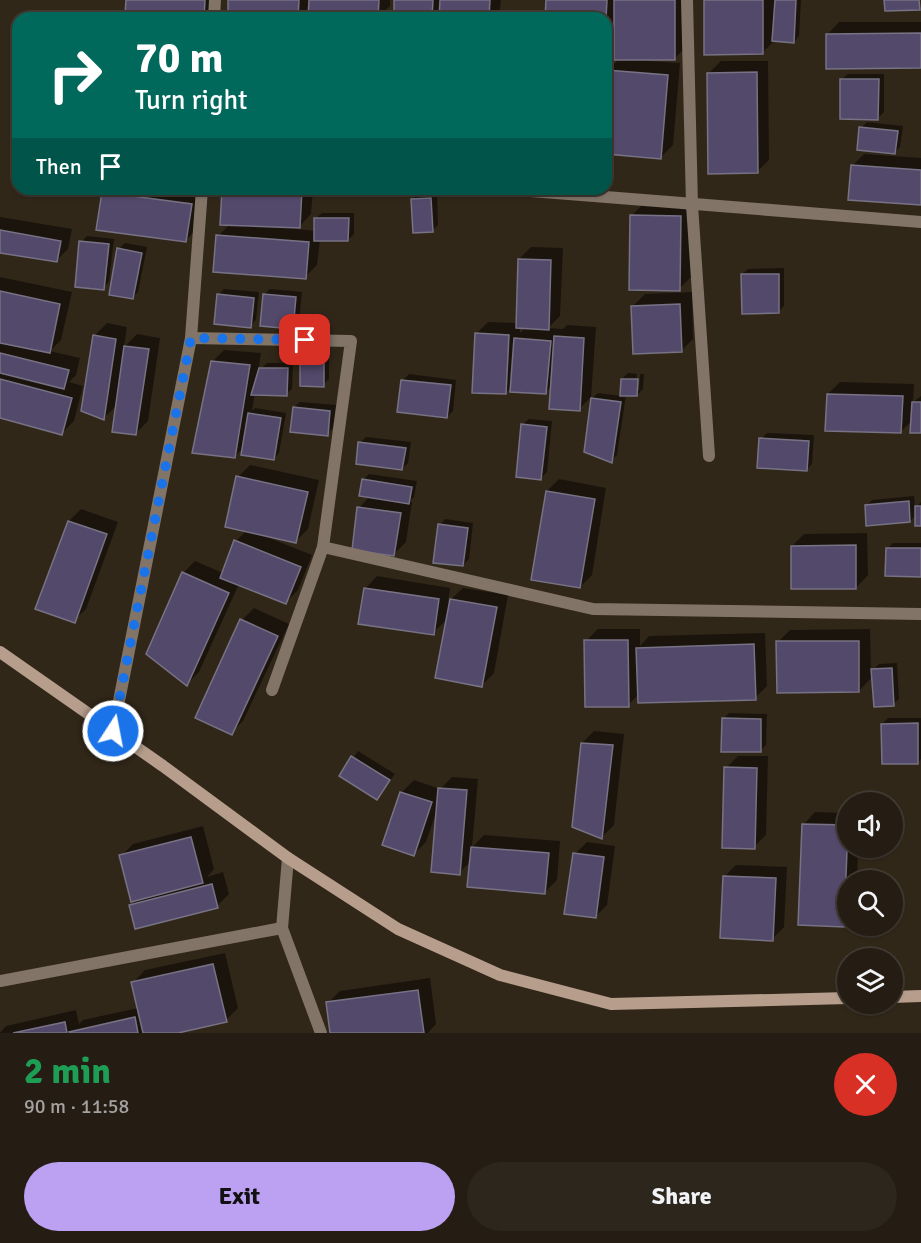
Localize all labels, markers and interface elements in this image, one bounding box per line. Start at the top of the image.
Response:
text: 70 m [135,33,224,84]
icon: right [36,36,114,114]
text: Turn right [135,84,248,117]
icon: arrive [94,150,127,183]
text: Then [36,153,82,180]
pin [279,314,330,365]
icon: arrive [288,323,321,356]
position arrow [81,699,145,763]
map controls [837,792,903,1014]
button: sound [837,792,903,858]
button: search [837,870,903,936]
button: layers [837,948,903,1014]
text: 2 min [24,1049,111,1094]
button: close [834,1053,897,1116]
text: 90 m · 11:58 [24,1094,129,1119]
button: Exit [24,1162,455,1231]
button: Share [467,1162,897,1231]

